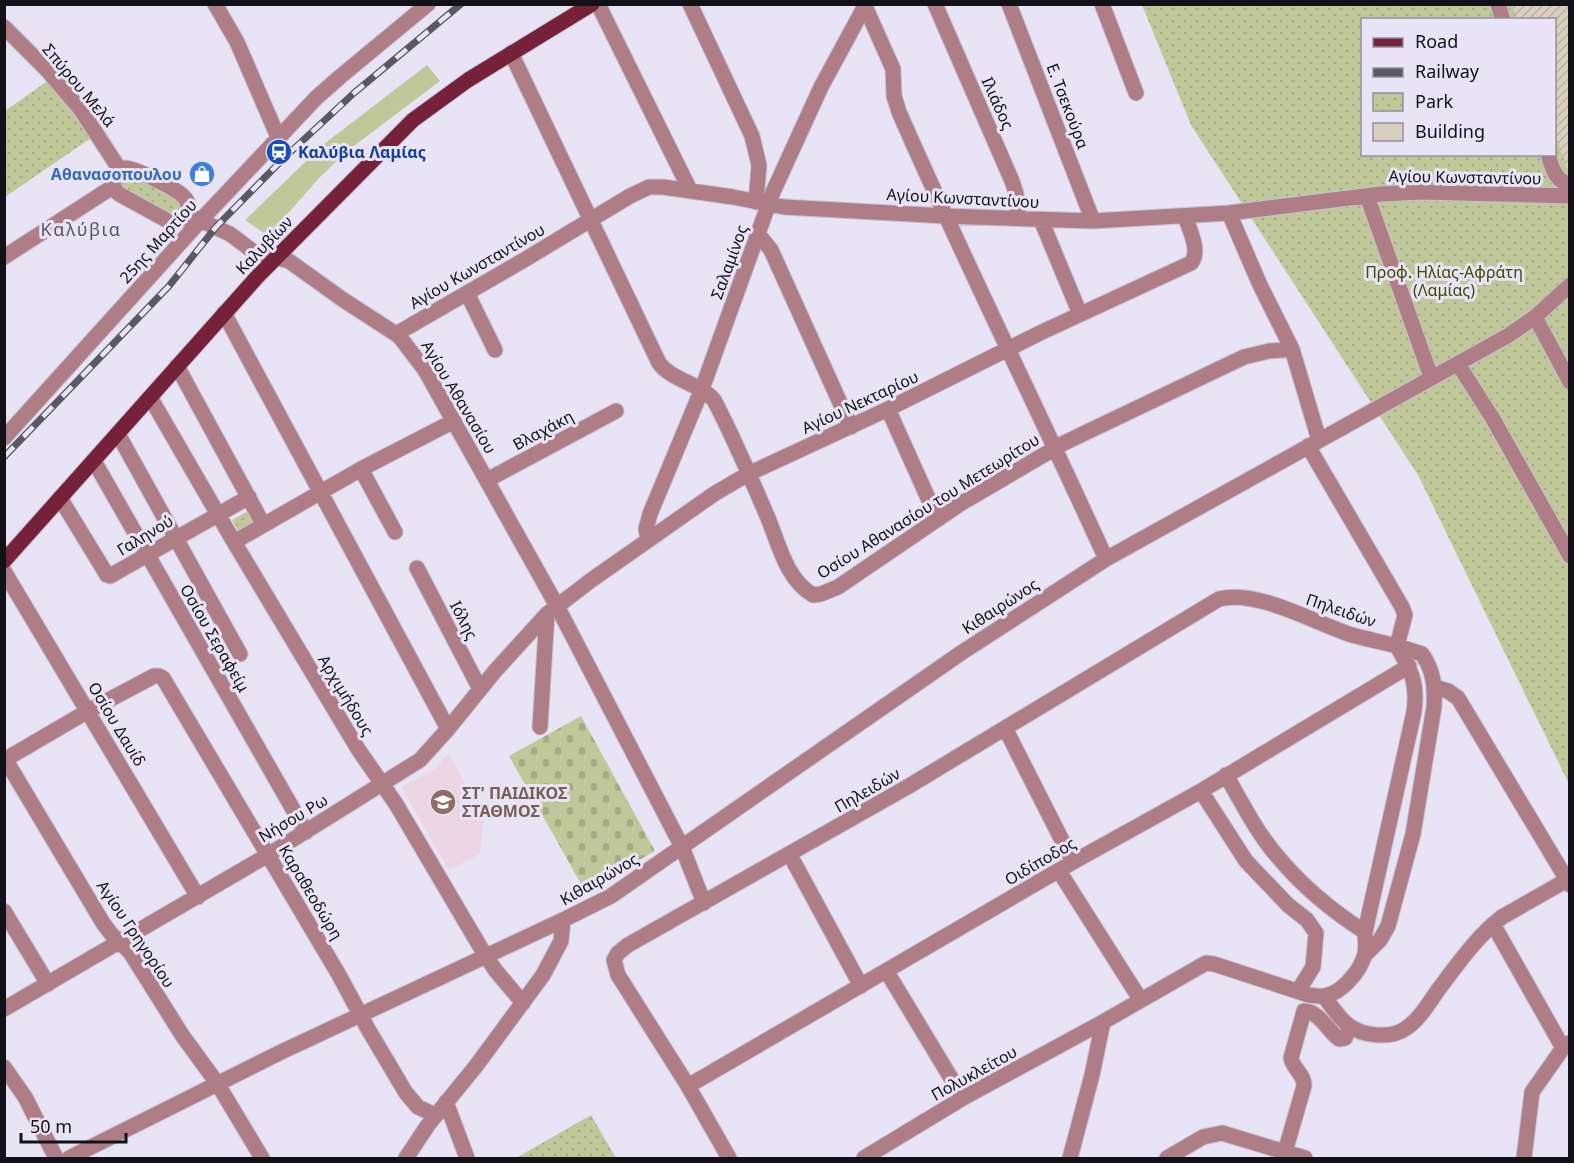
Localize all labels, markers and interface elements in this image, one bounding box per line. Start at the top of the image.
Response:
legend [1361,18,1556,156]
text: Road [1415,29,1458,53]
street label: Σπύρου Μελά [38,39,120,131]
text: Railway [1415,59,1480,83]
street label: Ε. Τσεκούρα [1042,60,1094,152]
street label: Ιλιάδος [977,73,1019,133]
text: Park [1415,89,1453,113]
text: Building [1415,119,1485,143]
station icon: Καλύβια Λαμίας [264,137,294,167]
place label: Καλύβια Λαμίας [298,141,426,163]
shop icon: Αθανασοπουλου [187,159,217,189]
place label: Αθανασοπουλου [51,163,182,185]
street label: Αγίου Κωνσταντίνου [1388,165,1542,189]
street label: Αγίου Κωνσταντίνου [886,183,1040,213]
street label: 25ης Μαρτίου [114,194,202,288]
street label: Καλυβίων [231,211,297,279]
district label: Καλύβια [41,217,121,241]
street label: Αγίου Κωνσταντίνου [405,218,549,314]
street label: Σαλαμίνος [705,221,753,302]
park label: Προφ. Ηλίας-Αφράτη (Λαμίας) [1365,261,1523,301]
street label: Αγίου Αθανασίου [416,336,502,458]
street label: Αγίου Νεκταρίου [798,365,922,439]
street label: Βλαχάκη [509,405,577,455]
street label: Οσίου Αθανασίου του Μετεωρίτου [813,428,1043,584]
street label: Γαληνού [113,510,177,560]
street label: Κιθαιρώνος [957,573,1043,639]
street label: Οσίου Σεραφείμ [175,580,255,696]
street label: Πηλειδών [1303,588,1379,632]
street label: Ιόλης [445,597,483,643]
street label: Αρχιμήδους [313,651,379,740]
street label: Οσίου Δαυίδ [83,678,151,770]
street label: Πηλειδών [830,762,904,818]
place label: ΣΤ' ΠΑΙΔΙΚΟΣ ΣΤΑΘΜΟΣ [462,782,567,822]
school or university icon: ΣΤ' ΠΑΙΔΙΚΟΣ ΣΤΑΘΜΟΣ [428,787,458,817]
street label: Νήσου Ρω [254,789,332,847]
street label: Οιδίποδος [1000,832,1080,890]
street label: Καραθεοδώρη [274,840,348,944]
street label: Κιθαιρώνος [556,848,642,910]
street label: Αγίου Γρηγορίου [92,876,180,992]
street label: Πολυκλείτου [927,1040,1021,1106]
scale bar [21,1106,126,1144]
text: 50 m [30,1114,72,1138]

